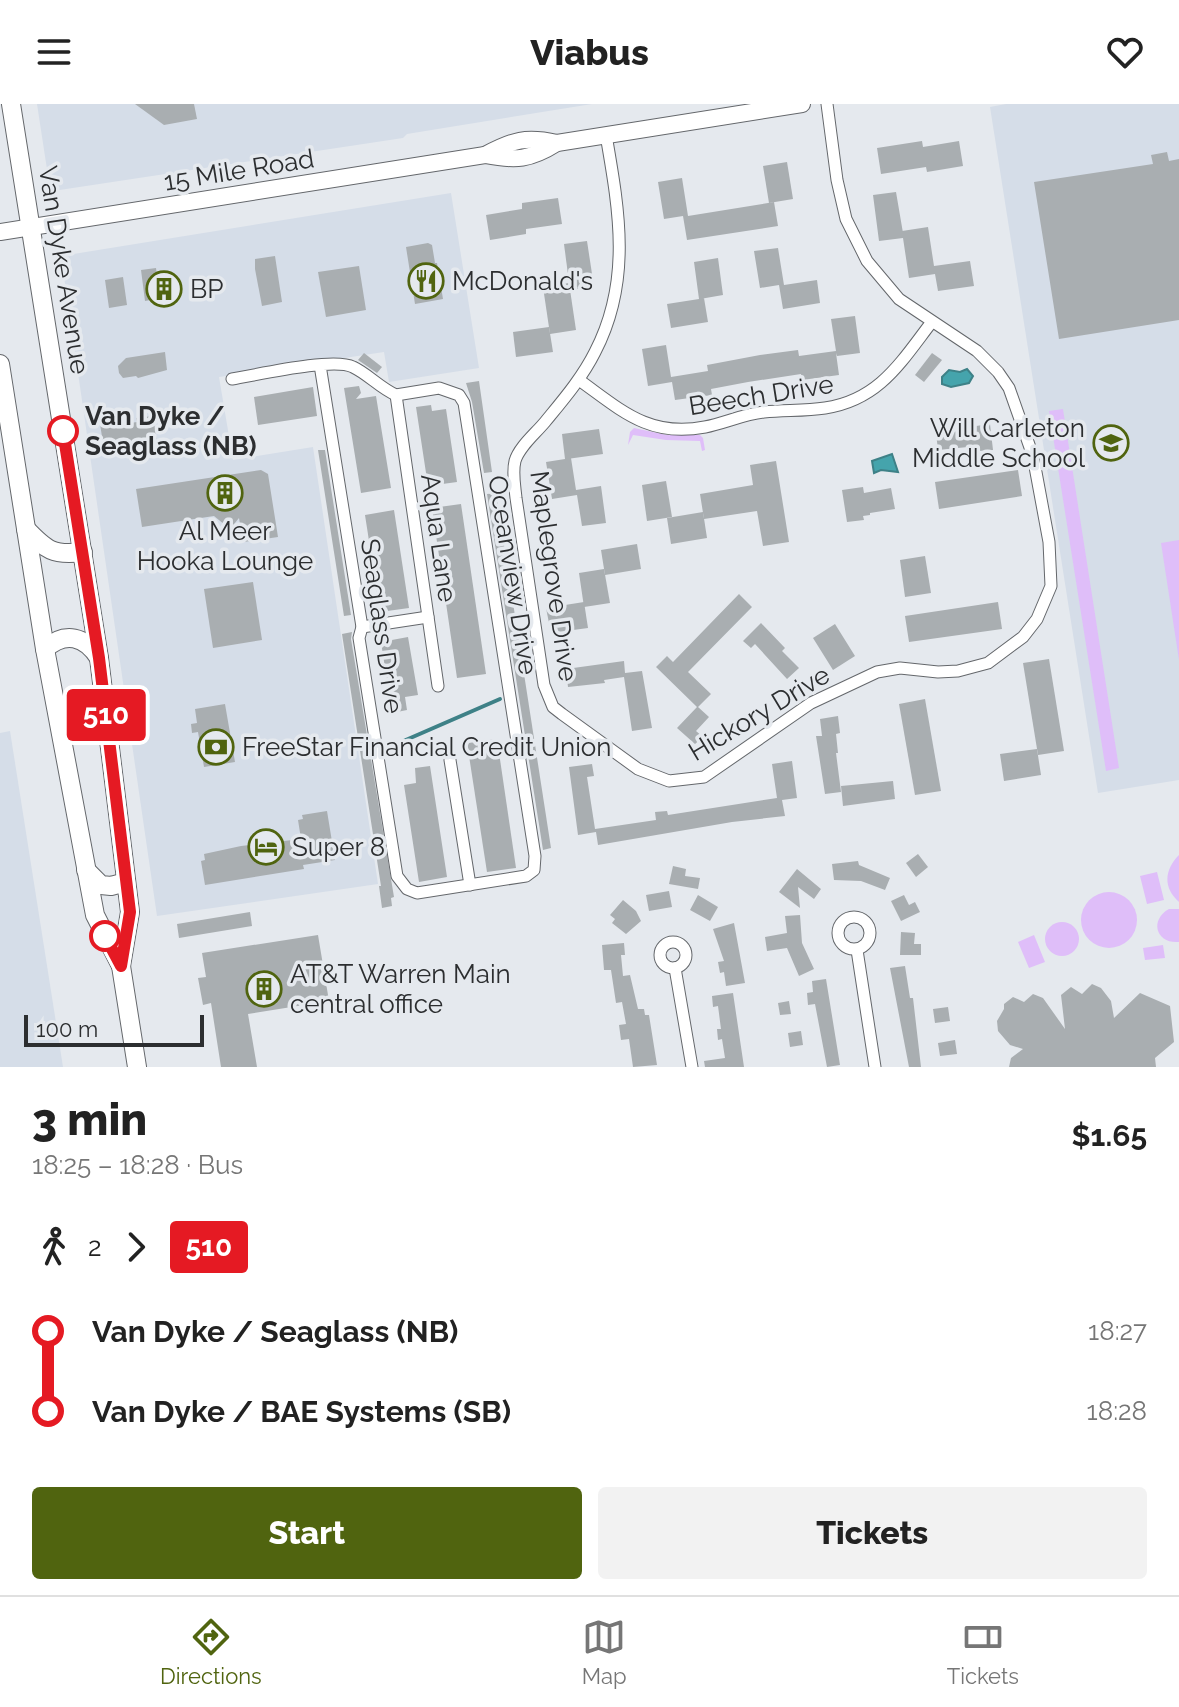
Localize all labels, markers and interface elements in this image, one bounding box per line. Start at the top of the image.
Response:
icon: menu [32,30,76,74]
icon: heart [1103,30,1147,74]
text: Viabus [530,31,649,73]
street label: 15 Mile Road [162,143,316,197]
street label: Van Dyke Avenue [33,164,95,376]
restaurant icon: McDonald's [407,262,445,300]
place label: McDonald's [452,266,593,296]
building icon: BP [145,270,183,308]
place label: BP [190,274,224,304]
street label: Beech Drive [687,369,835,421]
place label: Van Dyke / Seaglass (NB) [85,401,257,461]
place label: Will Carleton Middle School [912,413,1086,473]
marker: Van Dyke / Seaglass (NB) [48,416,78,446]
school or university icon: Will Carleton Middle School [1092,424,1130,462]
street label: Maplegrove Drive [524,469,584,683]
street label: Aqua Lane [415,472,463,604]
street label: Oceanview Drive [482,473,544,677]
building icon: Al Meer Hooka Lounge [206,474,244,512]
place label: Al Meer Hooka Lounge [137,516,313,576]
street label: Seaglass Drive [355,537,409,715]
street label: Hickory Drive [683,659,835,767]
line badge: 510 [60,689,152,741]
text: 510 [83,698,129,731]
bank icon: FreeStar Financial Credit Union [197,728,235,766]
place label: FreeStar Financial Credit Union [242,732,611,762]
hotel icon: Super 8 [247,828,285,866]
place label: Super 8 [292,832,385,862]
unlabelled marker [90,921,120,951]
place label: AT&T Warren Main central office [290,959,511,1019]
building icon: AT&T Warren Main central office [245,970,283,1008]
scale bar [24,1011,204,1047]
text: 100 m [36,1016,98,1042]
text: 3 min [32,1094,147,1145]
text: $1.65 [1072,1118,1147,1153]
text: 18:25 – 18:28 · Bus [32,1150,243,1180]
icon: walk [32,1225,76,1269]
icon: forward [114,1225,158,1269]
text: 510 [186,1230,232,1263]
text: 2 [88,1232,102,1262]
text: Van Dyke / Seaglass (NB) [92,1314,458,1349]
text: 18:27 [1088,1316,1147,1346]
text: Van Dyke / BAE Systems (SB) [92,1394,511,1429]
text: 18:28 [1087,1396,1147,1426]
button: Start [32,1487,582,1579]
button: Tickets [598,1487,1147,1579]
tab: Directions [160,1615,262,1689]
tab: Map [582,1615,627,1689]
tab: Tickets [947,1615,1019,1689]

